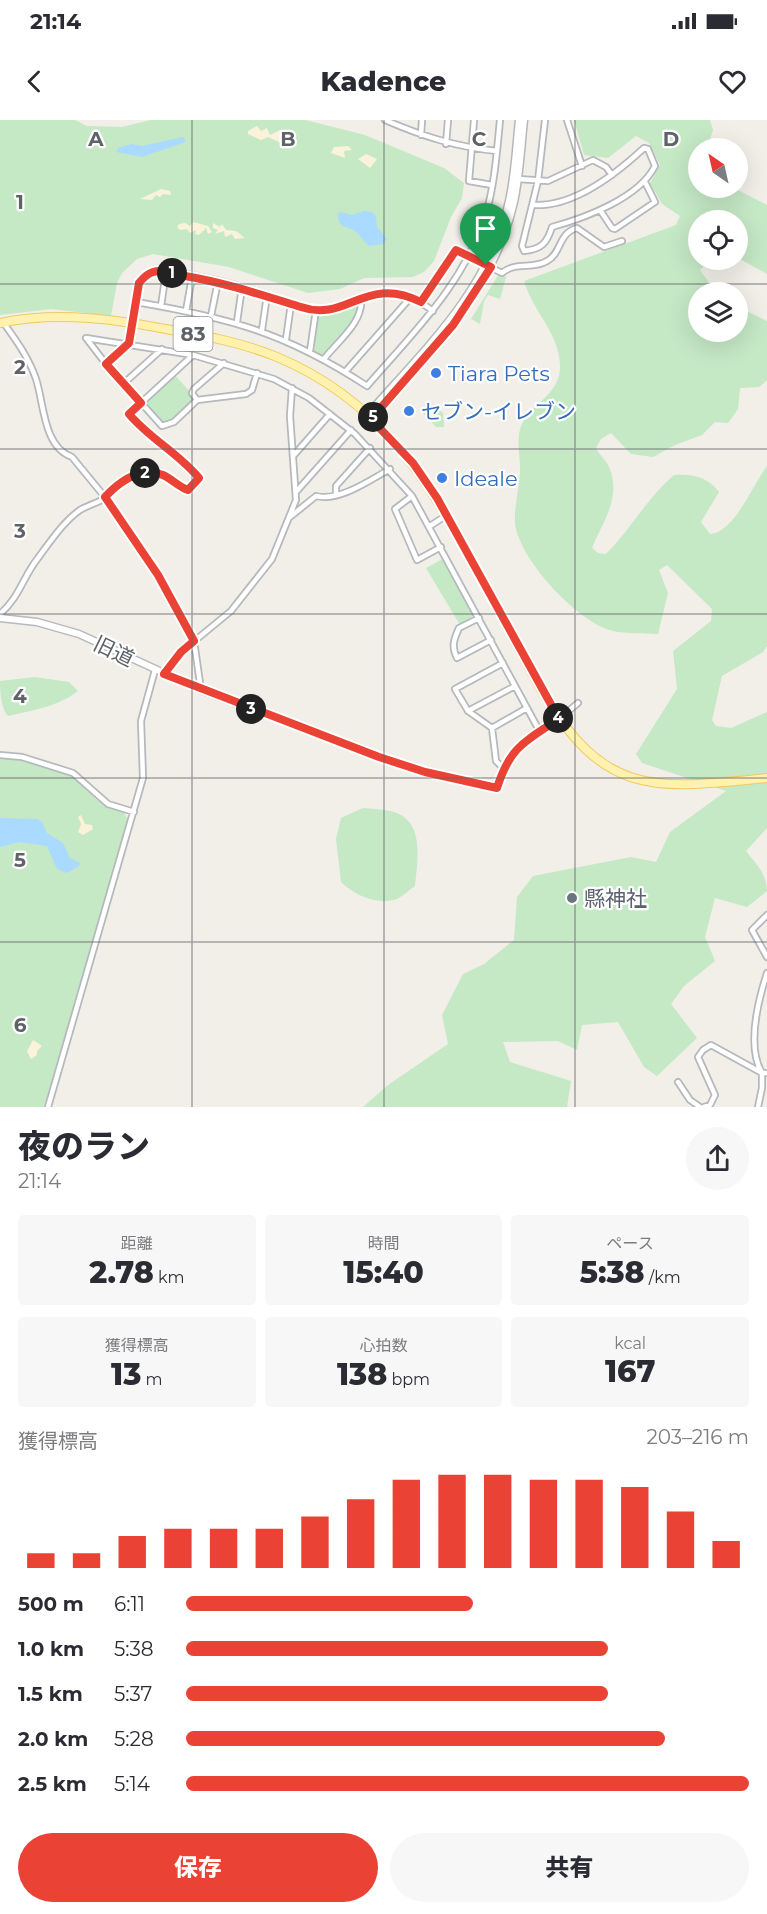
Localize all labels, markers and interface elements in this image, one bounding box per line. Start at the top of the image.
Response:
text: 21:14 [30,8,81,35]
icon: back [18,65,51,98]
text: Kadence [321,65,446,98]
icon: heart [716,65,749,98]
text: A [87,127,104,151]
text: B [280,127,296,151]
text: C [472,127,487,151]
text: D [663,127,679,151]
north arrow [688,138,748,198]
map controls [688,138,748,342]
text: 1 [16,190,24,214]
pin [460,203,511,265]
button: locate [688,210,748,270]
icon: arrive [469,212,502,245]
pin: 1 [157,258,187,288]
text: 1 [169,263,175,282]
button: layers [688,282,748,342]
road number: 83 [174,317,212,351]
text: 2 [14,355,26,379]
place label: Tiara Pets [448,361,550,386]
marker: Tiara Pets [429,366,443,380]
place label: セブン-イレブン [421,399,576,424]
pin: 5 [358,402,388,432]
marker: セブン-イレブン [402,404,416,418]
text: 5 [368,407,378,426]
pin: 2 [130,458,160,488]
text: 2 [140,463,150,482]
place label: Ideale [454,466,518,491]
marker: Ideale [435,471,449,485]
text: 3 [13,519,26,543]
street label: 旧道 [90,631,138,671]
text: 4 [13,684,27,708]
pin: 3 [236,694,266,724]
text: 3 [246,699,256,718]
pin: 4 [543,703,573,733]
text: 4 [552,708,564,727]
text: 5 [14,848,26,872]
place label: 縣神社 [584,886,647,911]
marker: 縣神社 [565,891,579,905]
text: 6 [14,1013,27,1037]
text: 夜のラン [18,1126,150,1166]
button: share [686,1127,749,1190]
text: 21:14 [18,1169,61,1193]
text: 距離 [121,1234,153,1253]
text: 時間 [367,1234,400,1253]
text: ペース [607,1234,654,1253]
text: 2.78 [89,1254,154,1291]
text: 15:40 [343,1254,424,1291]
text: 5:38 [580,1254,645,1291]
text: km [154,1268,185,1287]
text: /km [645,1268,681,1287]
text: kcal [614,1334,646,1353]
text: 獲得標高 [105,1336,169,1355]
text: 心拍数 [359,1336,408,1355]
text: 167 [605,1353,655,1390]
text: 13 [111,1356,141,1393]
text: 138 [337,1356,387,1393]
text: m [141,1370,163,1389]
text: bpm [387,1370,430,1389]
text: 203–216 m [646,1425,749,1449]
text: 獲得標高 [18,1429,98,1453]
text: 500 m [18,1592,84,1616]
text: 6:11 [114,1592,145,1616]
text: 1.0 km [18,1637,84,1661]
text: 5:38 [114,1637,154,1661]
text: 1.5 km [18,1682,83,1706]
text: 5:37 [114,1682,152,1706]
text: 2.0 km [18,1727,88,1751]
text: 5:28 [114,1727,154,1751]
text: 2.5 km [18,1772,87,1796]
text: 5:14 [114,1772,150,1796]
button: 保存 [18,1833,378,1902]
button: 共有 [390,1833,749,1902]

